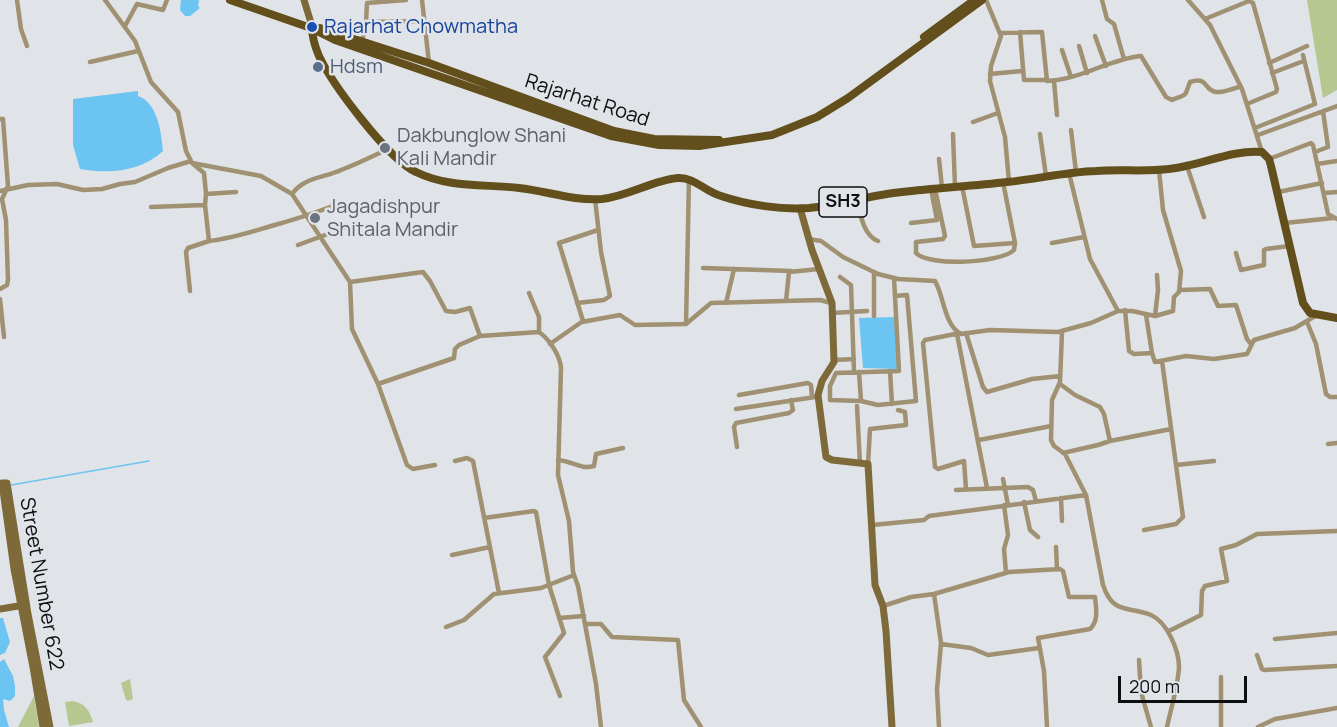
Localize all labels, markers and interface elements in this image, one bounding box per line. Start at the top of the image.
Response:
place label: Rajarhat Chowmatha [324,15,518,39]
marker: Rajarhat Chowmatha [305,20,319,34]
place label: Hdsm [330,55,383,79]
marker: Hdsm [311,60,325,74]
street label: Rajarhat Road [522,70,652,132]
place label: Dakbunglow Shani Kali Mandir [397,124,566,171]
marker: Dakbunglow Shani Kali Mandir [378,141,392,155]
road number: SH3 [819,187,867,217]
place label: Jagadishpur Shitala Mandir [327,195,458,242]
marker: Jagadishpur Shitala Mandir [308,211,322,225]
street label: Street Number 622 [14,496,68,672]
scale bar [1121,664,1250,702]
text: 200 m [1129,674,1180,698]

